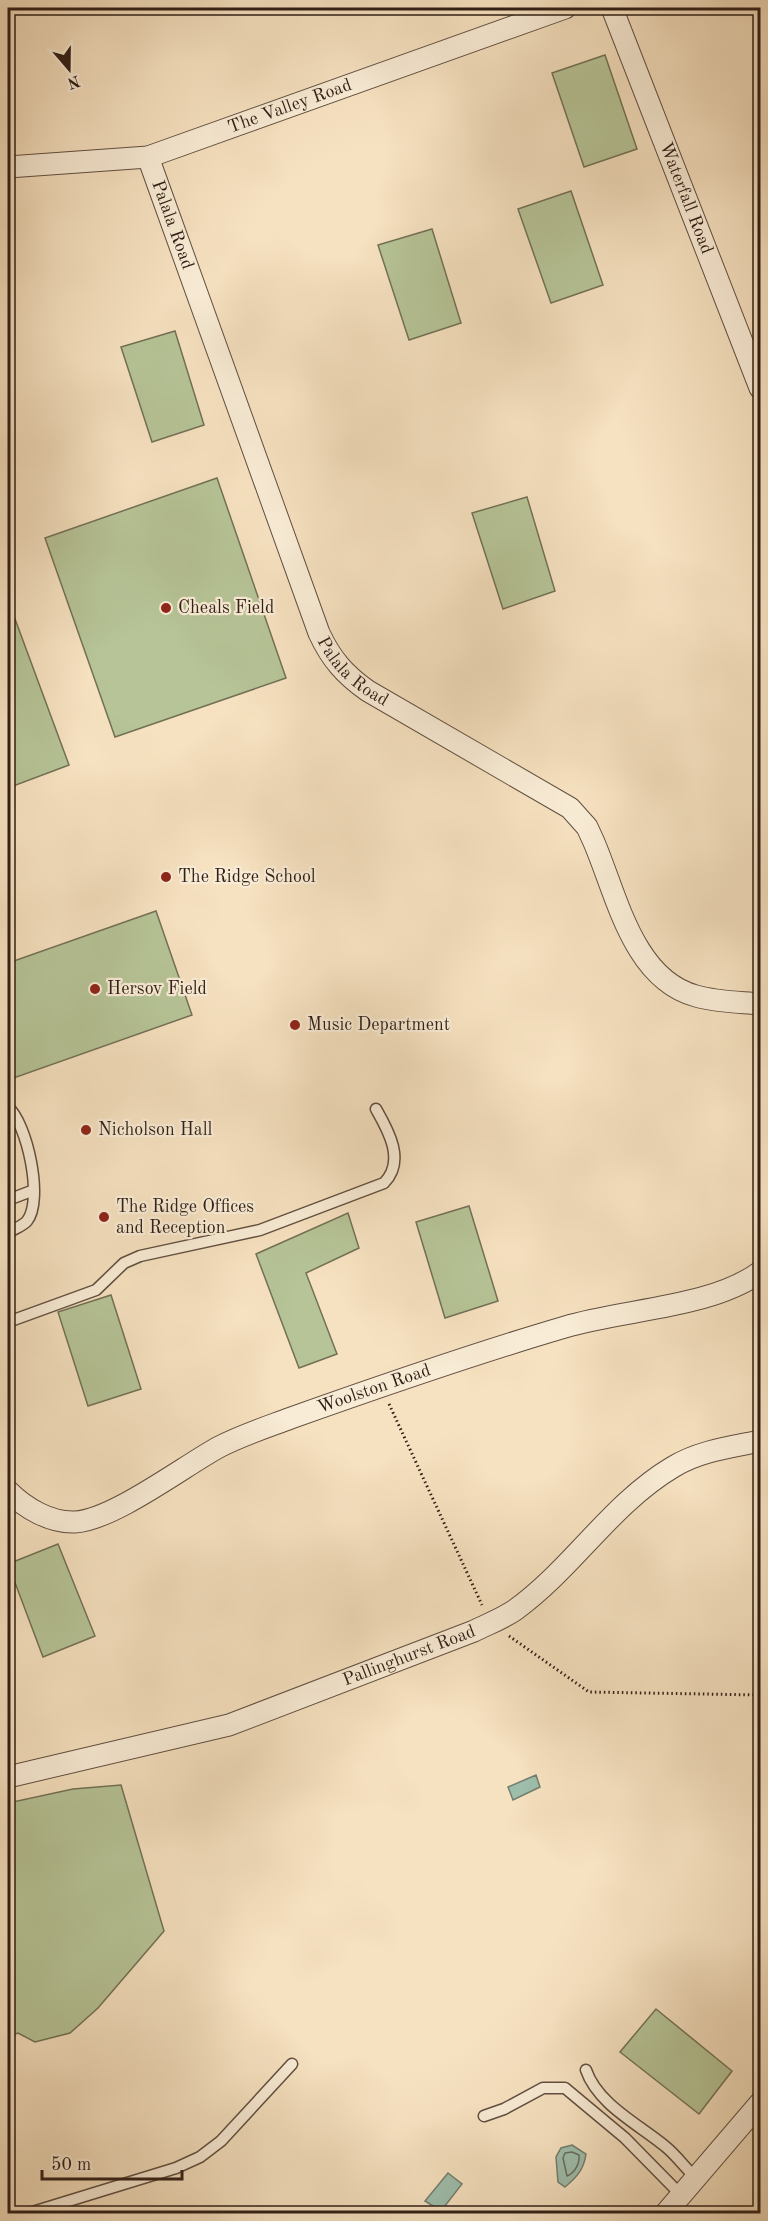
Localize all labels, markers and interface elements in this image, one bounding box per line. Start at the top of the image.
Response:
north arrow [39,39,99,99]
text: N [64,72,82,91]
street label: The Valley Road [226,76,354,137]
street label: Waterfall Road [656,140,716,257]
street label: Palala Road [148,178,197,272]
place label: Cheals Field [178,599,274,617]
marker: Cheals Field [159,601,173,615]
street label: Palala Road [313,634,391,710]
place label: The Ridge School [178,868,316,886]
marker: The Ridge School [159,870,173,884]
place label: Hersov Field [107,980,207,998]
marker: Hersov Field [88,982,102,996]
place label: Music Department [307,1016,450,1034]
marker: Music Department [288,1018,302,1032]
place label: Nicholson Hall [98,1121,213,1139]
marker: Nicholson Hall [79,1123,93,1137]
place label: The Ridge Offices and Reception [116,1198,254,1237]
marker: The Ridge Offices and Reception [97,1210,111,1224]
street label: Woolston Road [315,1361,433,1417]
street label: Pallinghurst Road [340,1622,478,1689]
scale bar [42,2143,182,2181]
text: 50 m [51,2156,91,2174]

